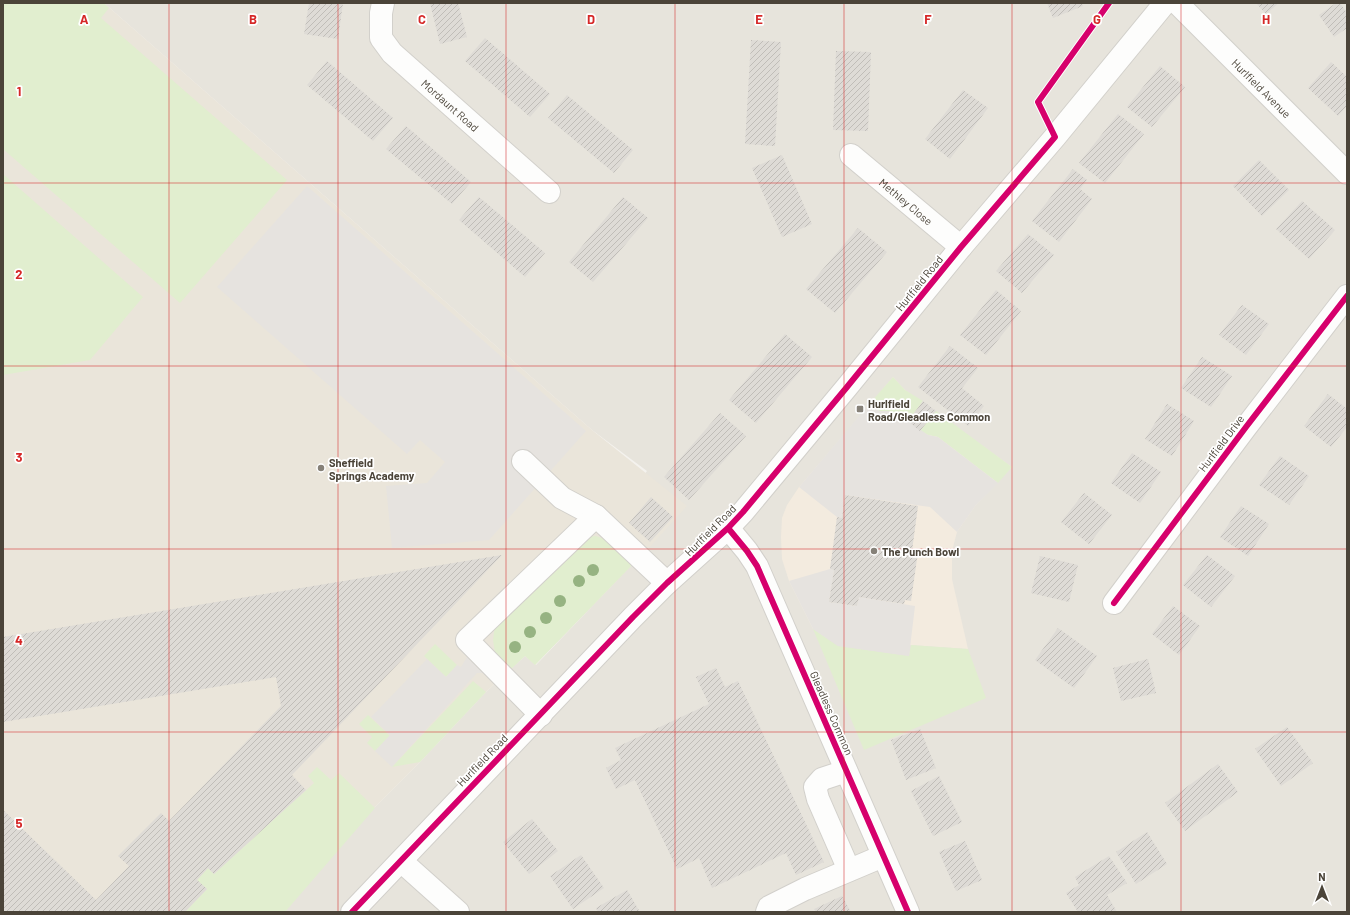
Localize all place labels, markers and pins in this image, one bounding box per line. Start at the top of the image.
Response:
place label: Hurlfield Road/Gleadless Common [868,397,990,423]
marker: Hurlfield Road/Gleadless Common [855,404,865,414]
place label: Sheffield Springs Academy [329,456,415,482]
marker: Sheffield Springs Academy [316,463,326,473]
place label: The Punch Bowl [882,545,960,558]
marker: The Punch Bowl [869,546,879,556]

